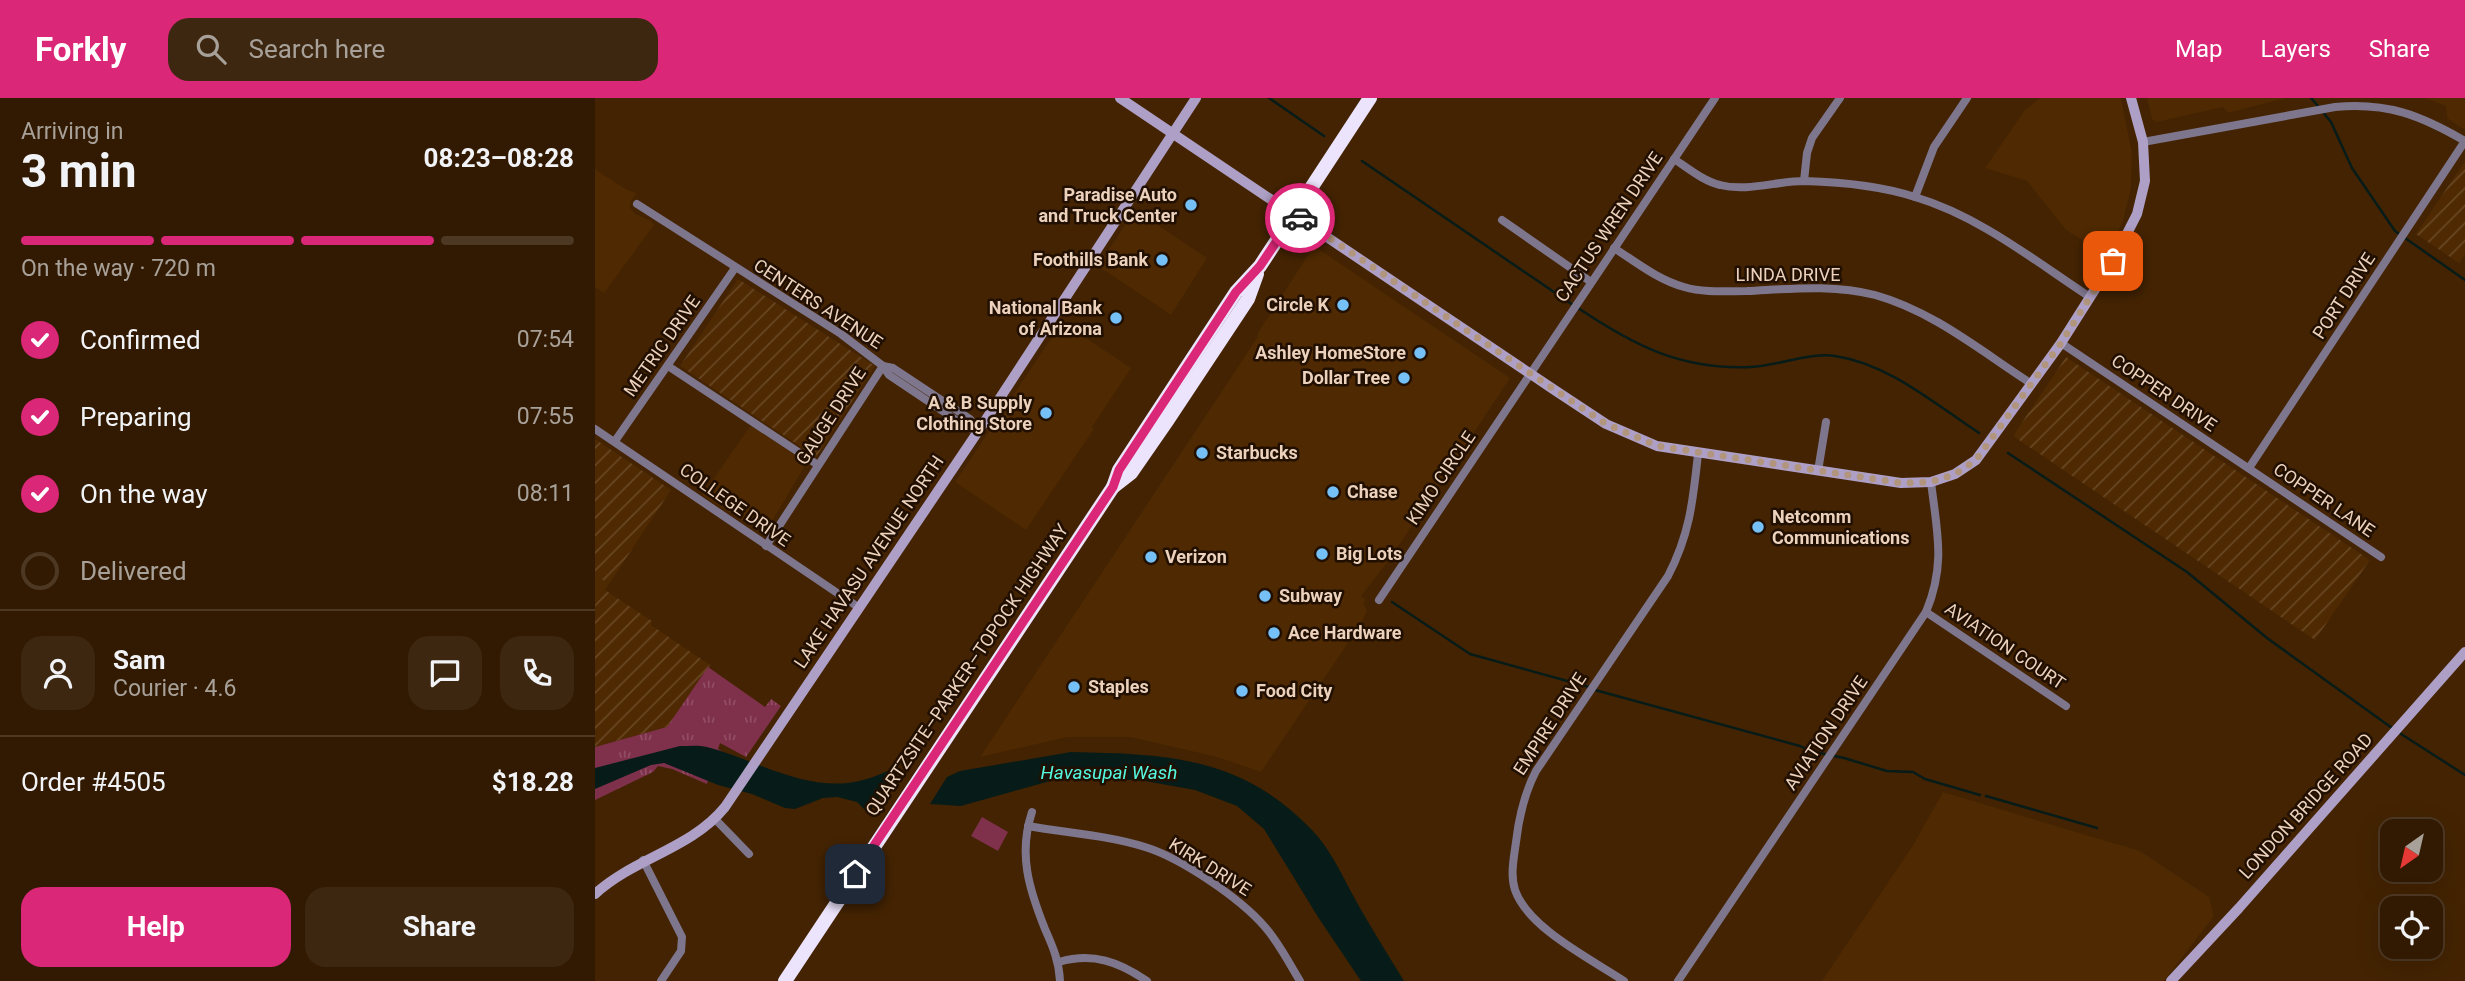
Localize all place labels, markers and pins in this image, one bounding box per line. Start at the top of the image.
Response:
place label: Paradise Auto and Truck Center [1038,184,1177,226]
marker: Paradise Auto and Truck Center [1183,197,1199,213]
pin [2083,231,2143,291]
place label: Foothills Bank [1033,249,1148,270]
marker: Foothills Bank [1154,252,1170,268]
place label: Circle K [1266,294,1330,315]
place label: National Bank of Arizona [989,297,1102,339]
marker: Circle K [1335,297,1351,313]
marker: National Bank of Arizona [1108,310,1124,326]
place label: Ashley HomeStore [1255,342,1406,363]
marker: Ashley HomeStore [1412,345,1428,361]
place label: Dollar Tree [1302,367,1390,388]
marker: Dollar Tree [1396,370,1412,386]
place label: A & B Supply Clothing Store [916,392,1033,434]
marker: A & B Supply Clothing Store [1038,405,1054,421]
place label: Starbucks [1216,442,1298,463]
marker: Starbucks [1194,445,1210,461]
place label: Chase [1347,481,1398,502]
marker: Chase [1325,484,1341,500]
place label: Netcomm Communications [1772,506,1909,548]
marker: Netcomm Communications [1750,519,1766,535]
place label: Big Lots [1336,543,1402,564]
place label: Verizon [1165,546,1227,567]
marker: Big Lots [1314,546,1330,562]
marker: Verizon [1143,549,1159,565]
place label: Subway [1279,585,1343,606]
marker: Subway [1257,588,1273,604]
place label: Ace Hardware [1288,622,1402,643]
marker: Ace Hardware [1266,625,1282,641]
place label: Staples [1088,676,1149,697]
marker: Staples [1066,679,1082,695]
place label: Food City [1256,680,1333,701]
marker: Food City [1234,683,1250,699]
pin [825,844,885,904]

